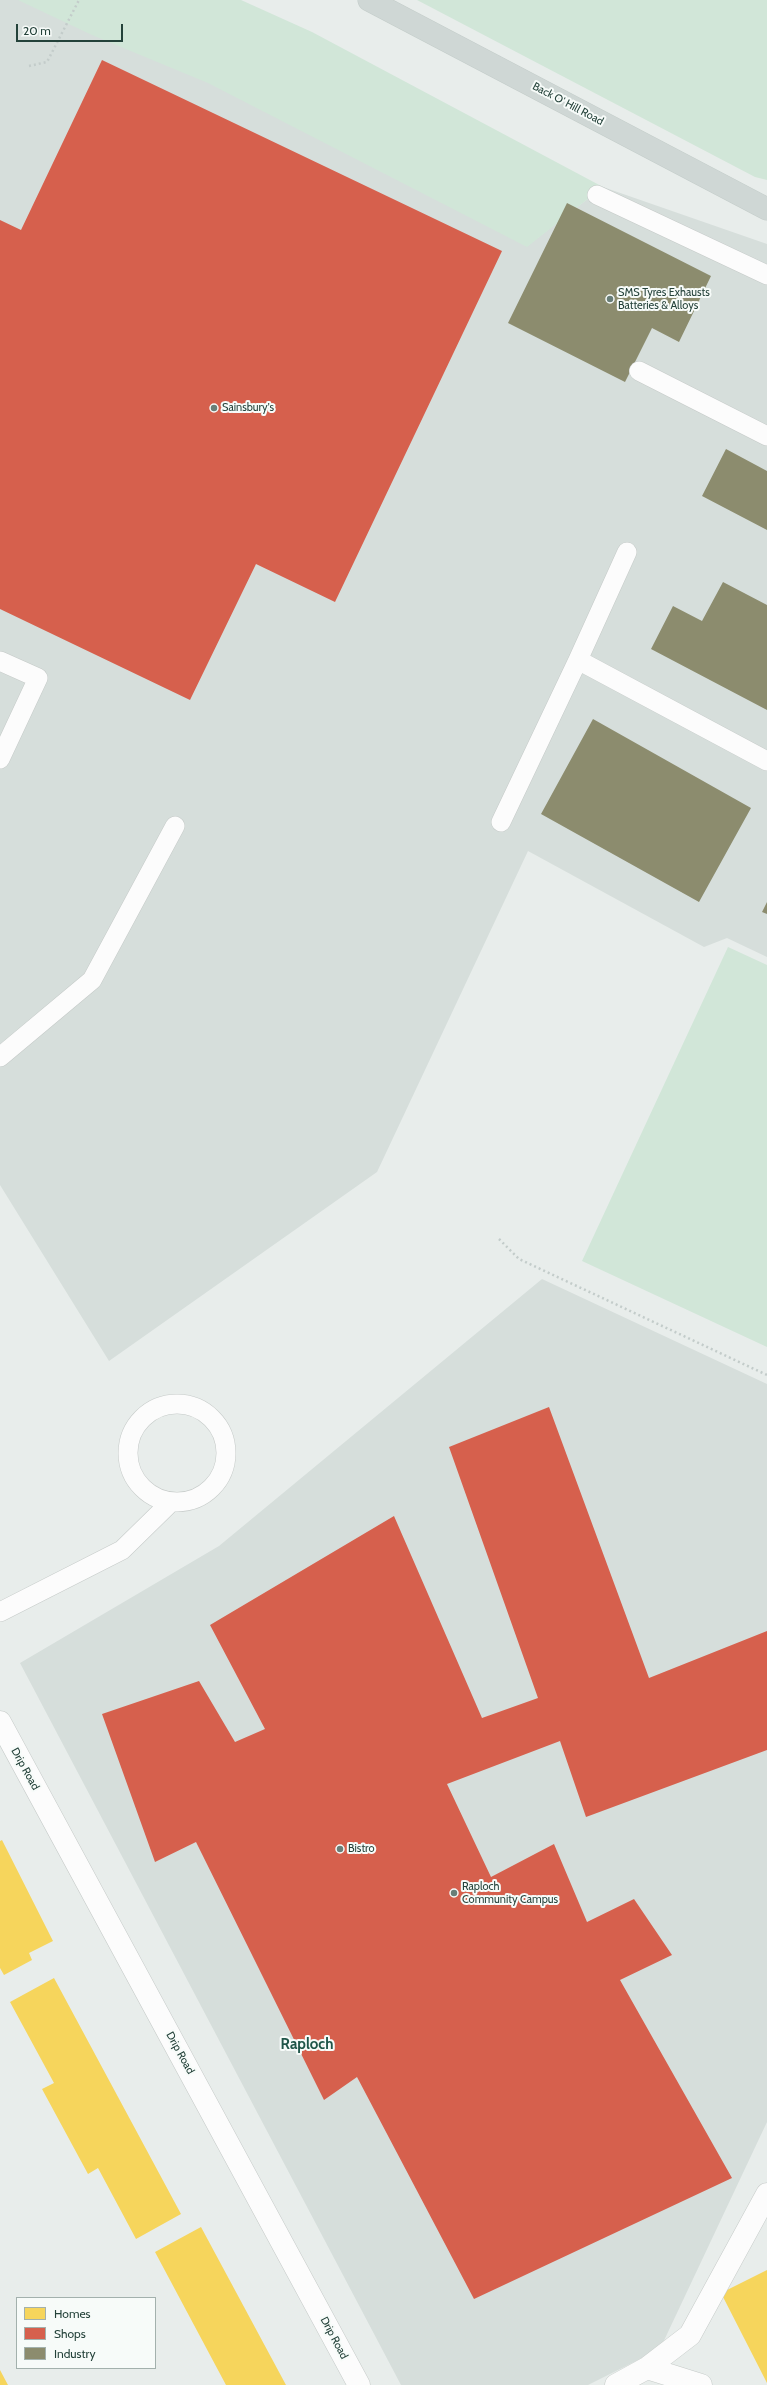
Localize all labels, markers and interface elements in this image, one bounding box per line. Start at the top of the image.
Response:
scale bar [18,16,125,42]
text: 20 m [23,23,51,38]
street label: Back O' Hill Road [530,80,606,128]
place label: SMS Tyres Exhausts Batteries & Alloys [618,286,710,312]
marker: SMS Tyres Exhausts Batteries & Alloys [605,294,615,304]
place label: Sainsbury's [222,401,274,415]
marker: Sainsbury's [209,403,219,413]
street label: Drip Road [8,1746,42,1792]
place label: Bistro [348,1842,374,1856]
marker: Bistro [335,1844,345,1854]
place label: Raploch Community Campus [462,1880,558,1906]
marker: Raploch Community Campus [449,1888,459,1898]
street label: Drip Road [163,2030,197,2076]
district label: Raploch [281,2036,333,2054]
legend [16,2297,156,2369]
text: Homes [54,2306,91,2321]
street label: Drip Road [317,2315,351,2361]
text: Shops [54,2326,86,2341]
text: Industry [54,2346,95,2361]

